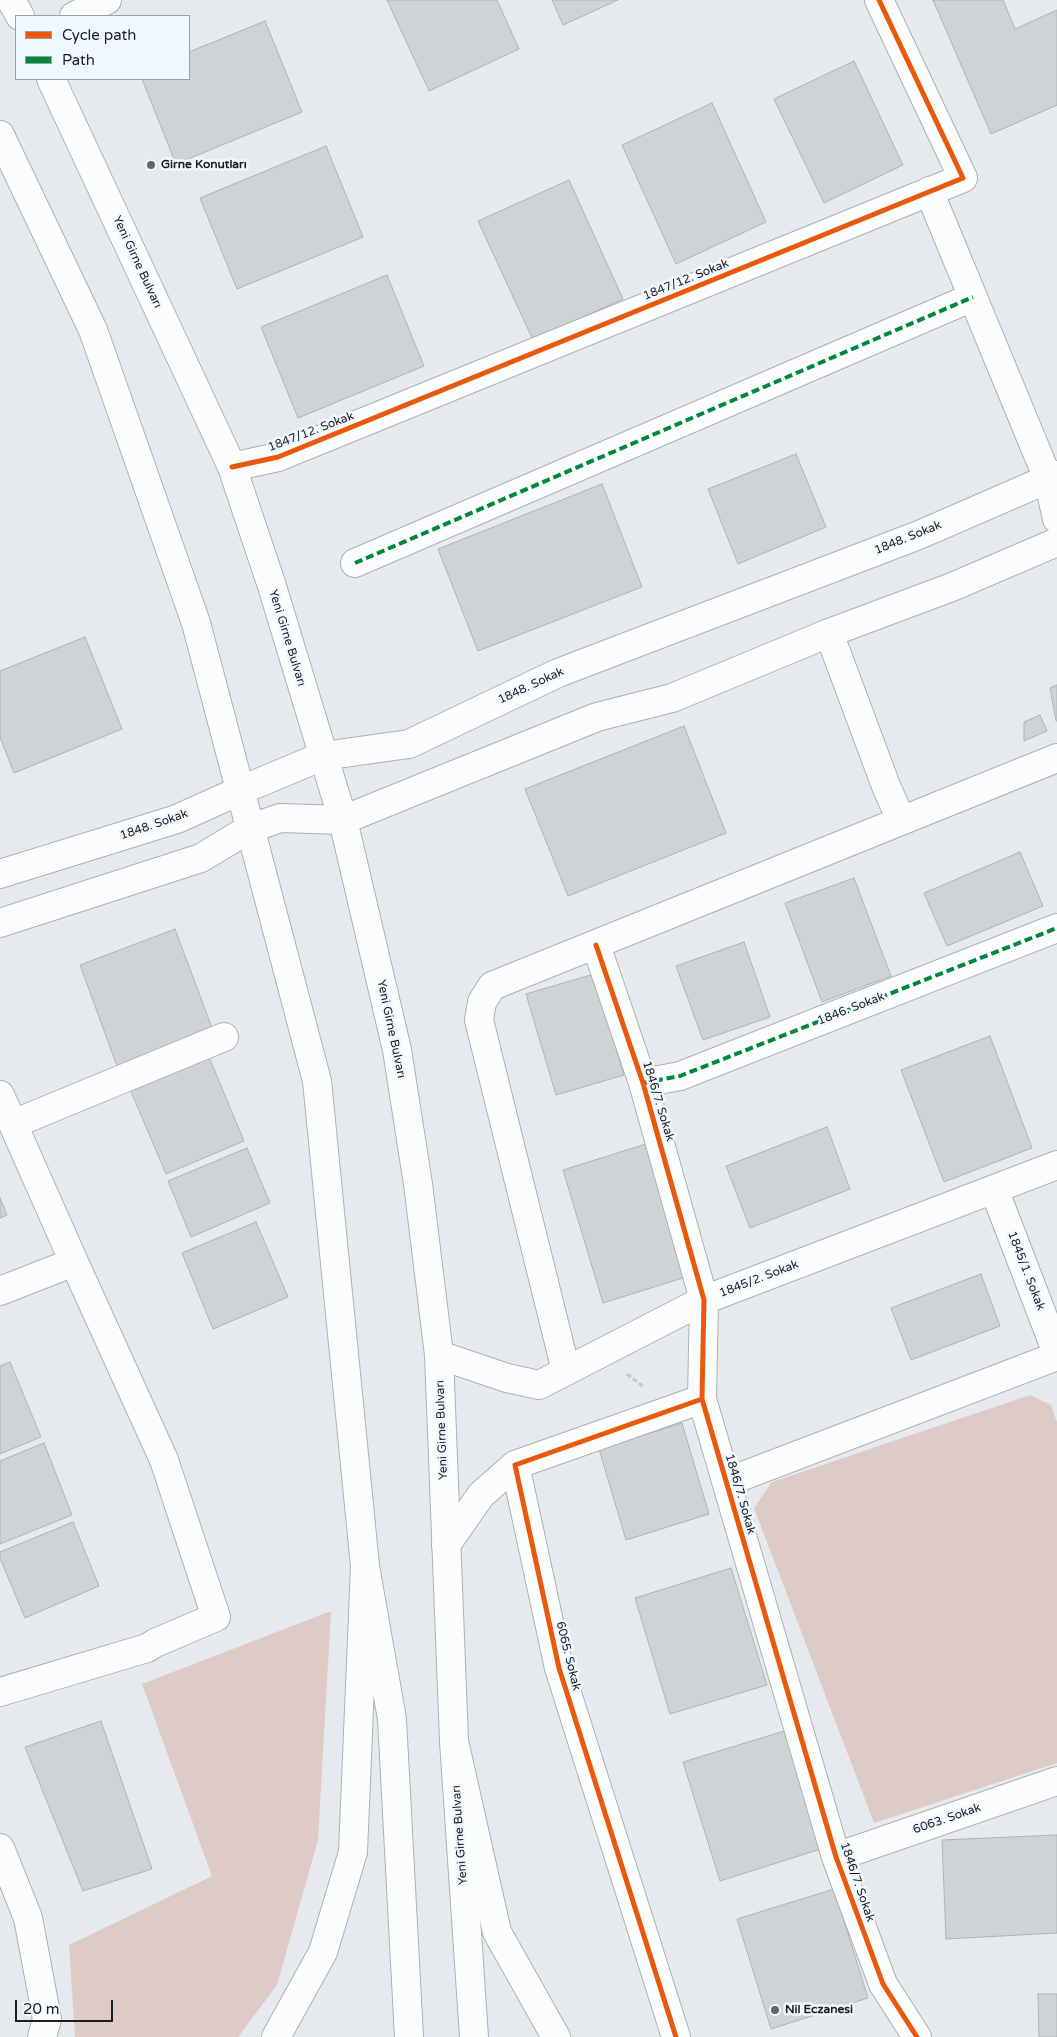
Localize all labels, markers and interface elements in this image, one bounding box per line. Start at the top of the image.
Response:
legend [15,15,190,80]
text: Cycle path [62,26,136,44]
text: Path [62,51,95,69]
place label: Girne Konutları [161,158,247,172]
marker: Girne Konutları [145,159,157,171]
street label: Yeni Girne Bulvarı [109,214,165,310]
street label: 1847/12. Sokak [641,256,731,304]
street label: 1847/12. Sokak [266,409,356,455]
street label: 1848. Sokak [872,518,944,558]
street label: Yeni Girne Bulvarı [265,588,309,688]
street label: 1848. Sokak [496,665,566,707]
street label: 1848. Sokak [118,807,190,843]
street label: Yeni Girne Bulvarı [374,979,408,1079]
street label: 1846. Sokak [815,990,887,1028]
street label: 1846/7. Sokak [639,1059,677,1143]
street label: 1845/1. Sokak [1004,1229,1048,1313]
street label: 1845/2. Sokak [717,1257,801,1301]
street label: Yeni Girne Bulvarı [433,1380,451,1480]
street label: 1846/7. Sokak [722,1452,758,1536]
street label: 6065. Sokak [552,1620,584,1692]
street label: Yeni Girne Bulvarı [449,1785,471,1885]
street label: 6063. Sokak [911,1801,983,1837]
street label: 1846/7. Sokak [837,1840,877,1924]
scale bar [18,1990,115,2022]
text: 20 m [23,2000,60,2018]
place label: Nil Eczanesi [785,2003,853,2017]
marker: Nil Eczanesi [769,2004,781,2016]

